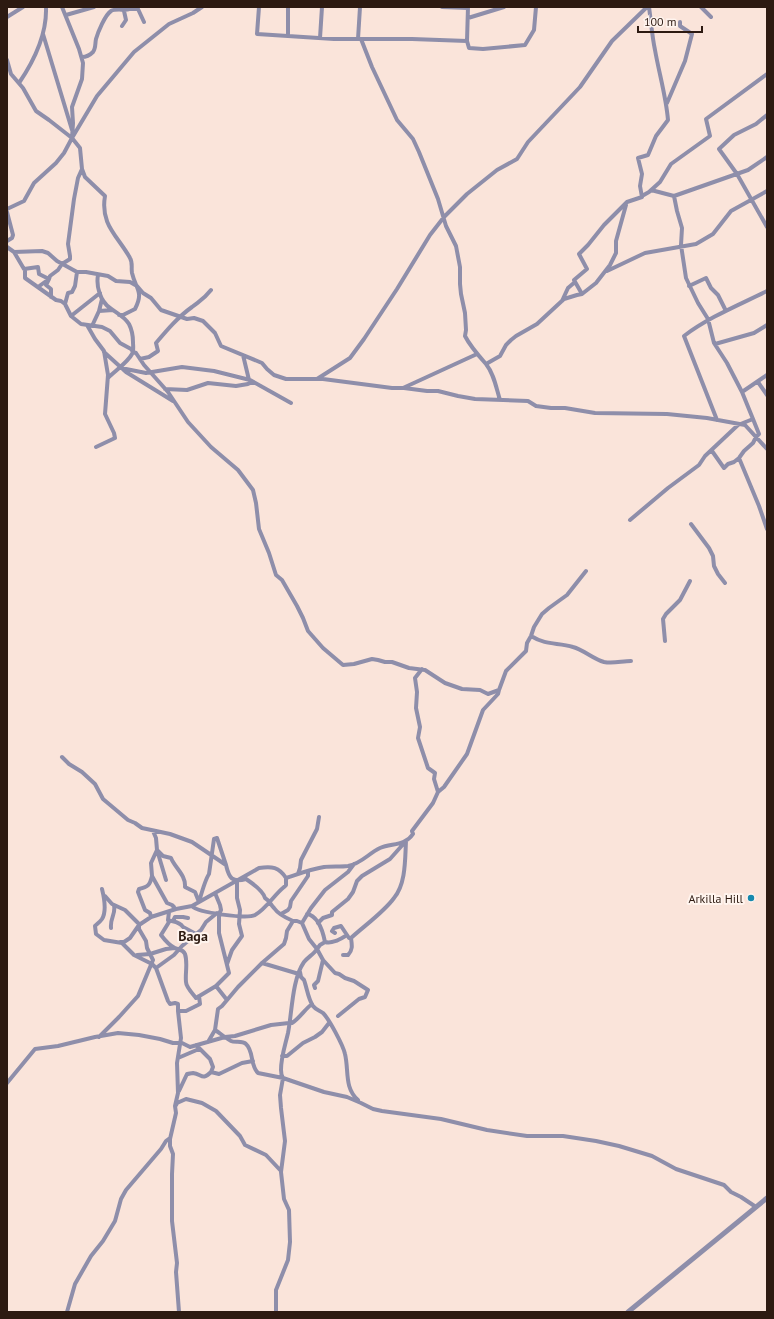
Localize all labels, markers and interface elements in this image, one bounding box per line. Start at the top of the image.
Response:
scale bar [638,8,702,34]
text: 100 m [644,14,677,29]
place label: Arkilla Hill [688,891,743,906]
marker: Arkilla Hill [746,893,756,903]
district label: Baga [178,927,208,945]

